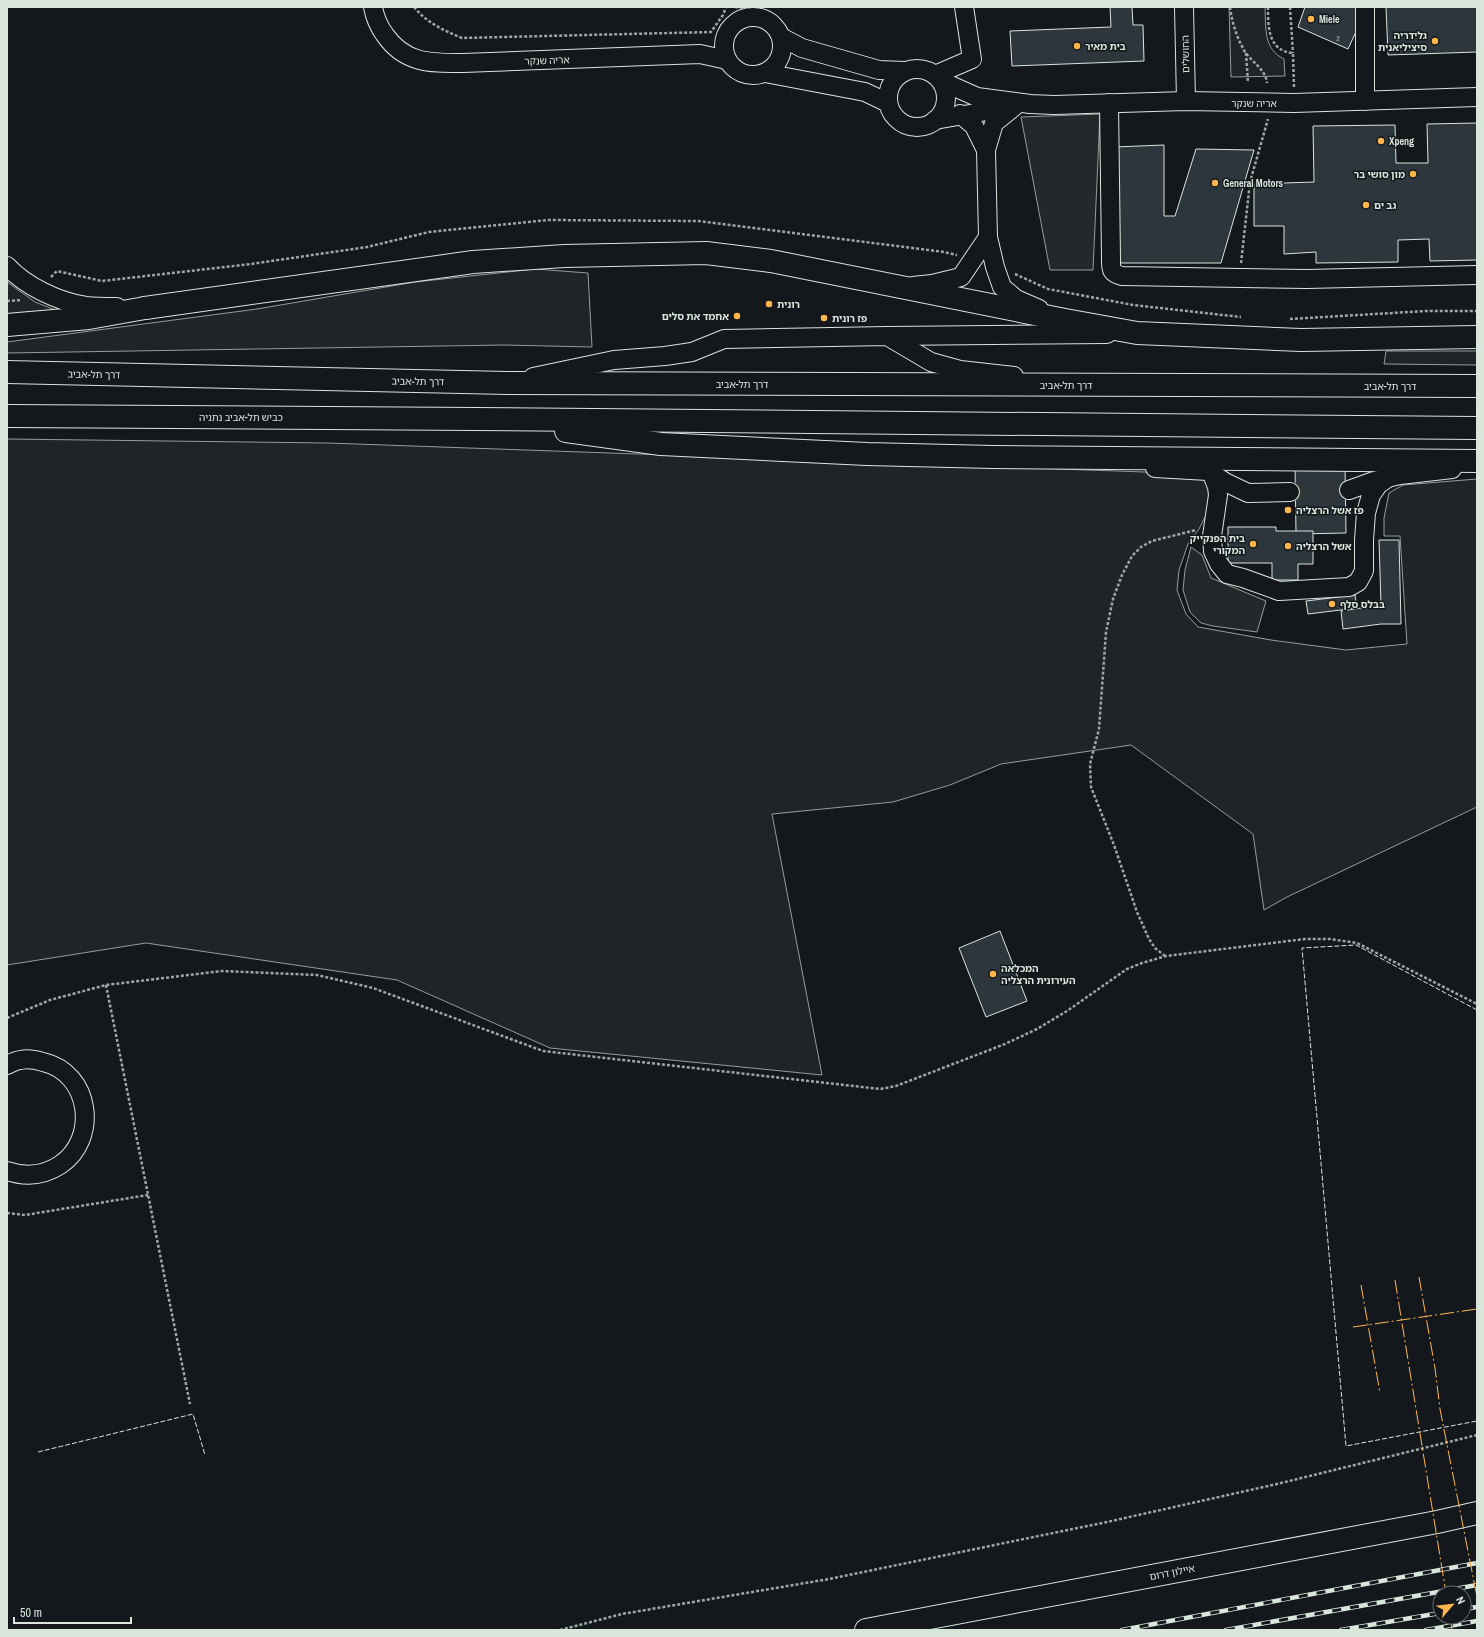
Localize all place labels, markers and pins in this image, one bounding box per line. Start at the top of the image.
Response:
place label: Miele [1319,13,1340,26]
marker: Miele [1306,14,1316,24]
place label: גלידריה סיציליאנית [1378,29,1427,54]
marker: גלידריה סיציליאנית [1430,36,1440,46]
place label: בית מאיר [1085,40,1126,53]
marker: בית מאיר [1072,41,1082,51]
place label: Xpeng [1389,135,1414,148]
marker: Xpeng [1376,136,1386,146]
place label: מון סושי בר [1354,168,1405,181]
marker: מון סושי בר [1408,169,1418,179]
place label: General Motors [1223,177,1284,190]
marker: General Motors [1210,178,1220,188]
place label: גב ים [1374,199,1396,212]
marker: גב ים [1361,200,1371,210]
place label: רונית [777,298,800,311]
marker: רונית [764,299,774,309]
place label: אחמד את סלים [662,310,729,323]
marker: אחמד את סלים [732,311,742,321]
place label: פז רונית [832,312,867,325]
marker: פז רונית [819,313,829,323]
place label: פז אשל הרצליה [1296,504,1364,517]
marker: פז אשל הרצליה [1283,505,1293,515]
place label: בית הפנקייק המקורי [1190,532,1245,557]
marker: בית הפנקייק המקורי [1248,539,1258,549]
place label: אשל הרצליה [1296,540,1352,553]
marker: אשל הרצליה [1283,541,1293,551]
place label: בבלס סלף [1340,598,1385,611]
marker: בבלס סלף [1327,599,1337,609]
place label: המכלאה העירונית הרצליה [1001,962,1075,987]
marker: המכלאה העירונית הרצליה [988,969,998,979]

